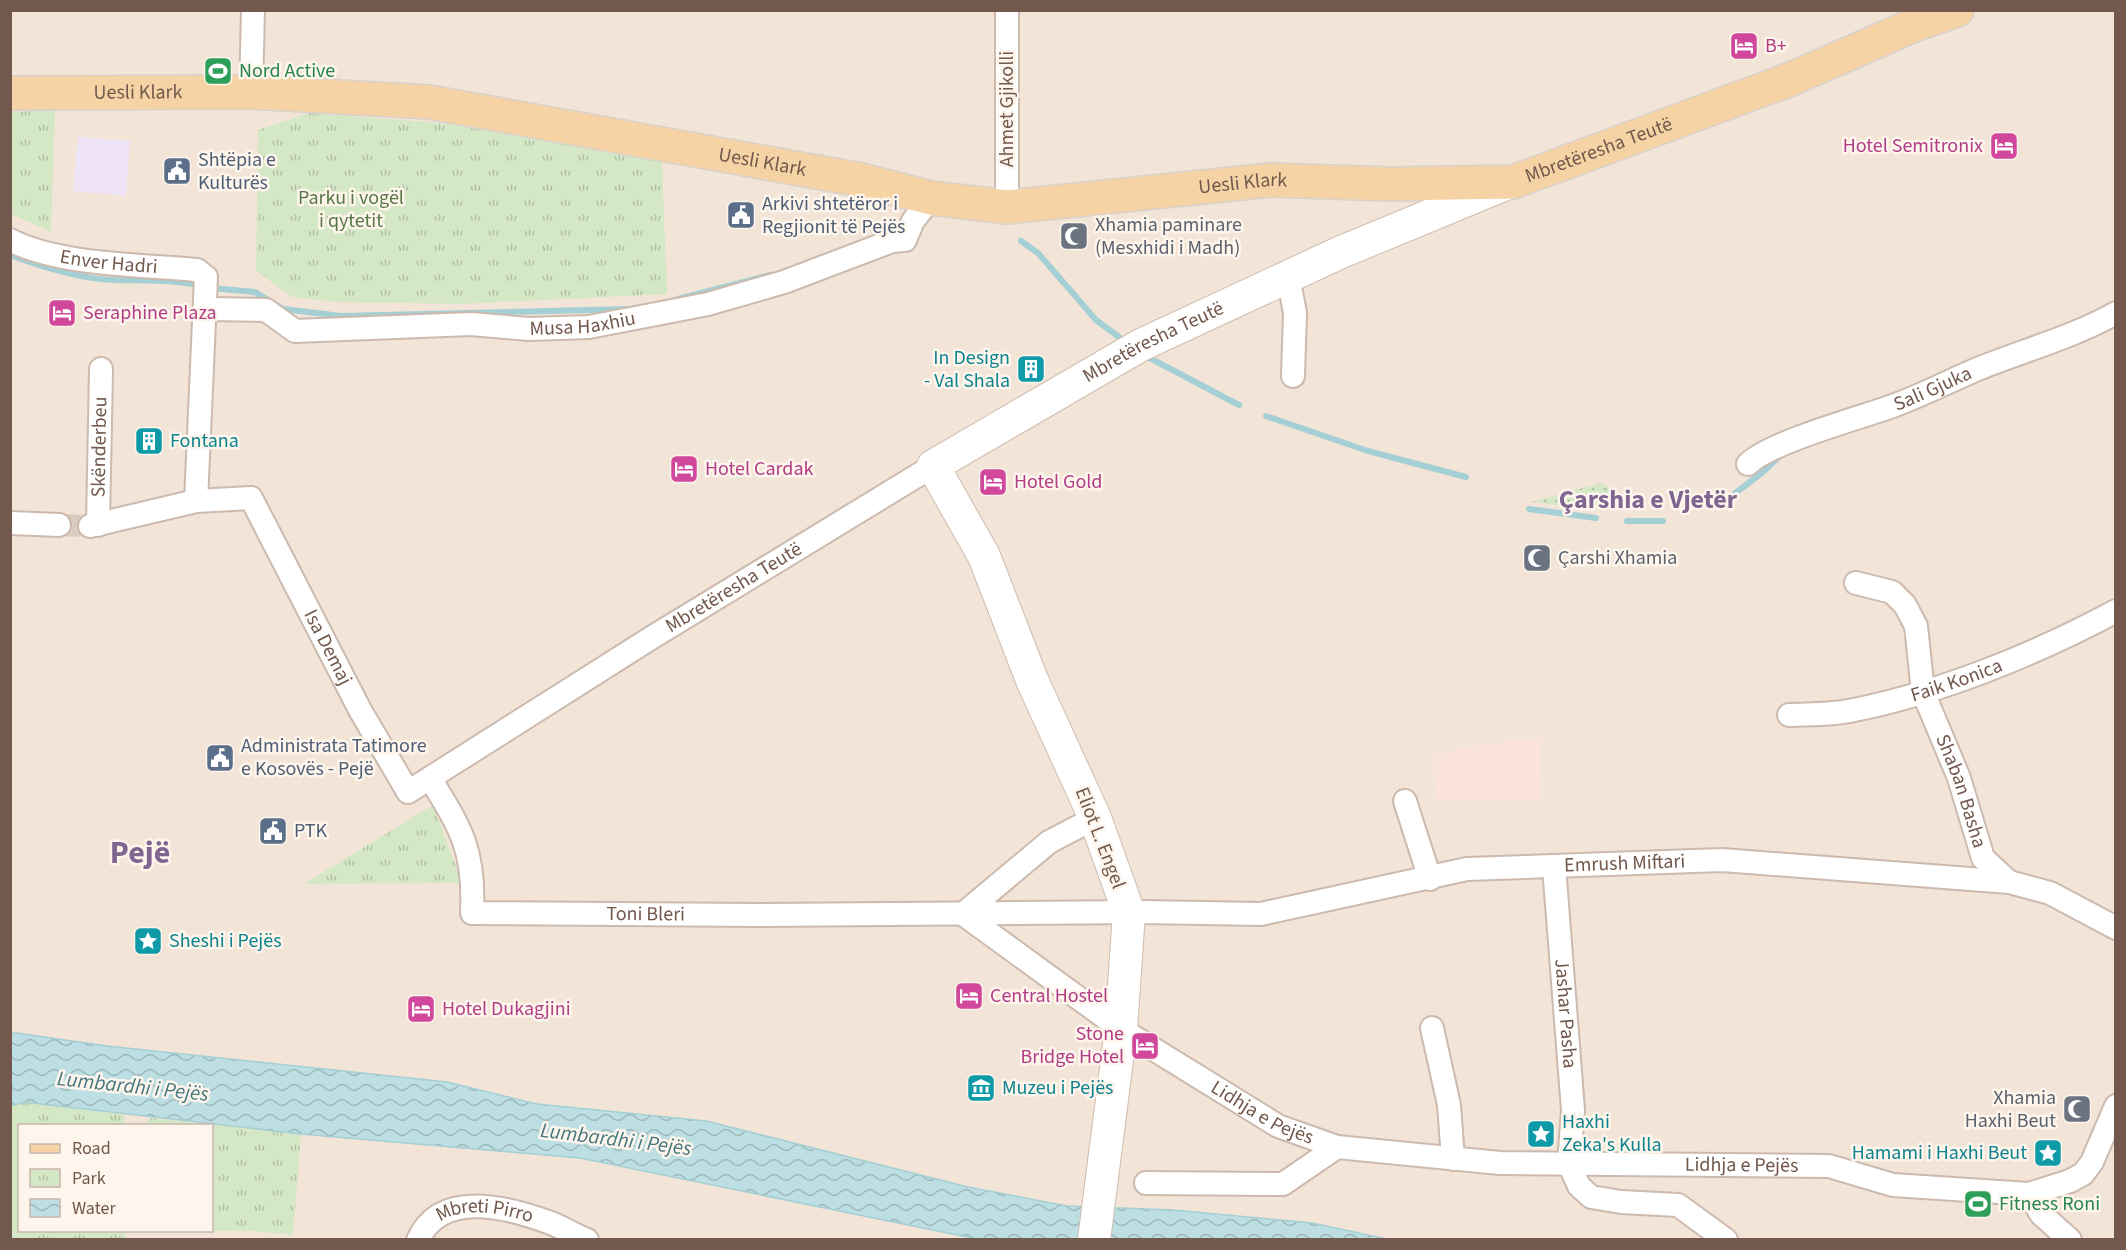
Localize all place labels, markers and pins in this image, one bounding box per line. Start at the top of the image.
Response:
hotel icon: B+ [1728,30,1760,62]
place label: B+ [1765,32,1787,60]
sports icon: Nord Active [202,55,234,87]
place label: Nord Active [239,57,335,85]
hotel icon: Hotel Semitronix [1988,130,2020,162]
place label: Hotel Semitronix [1843,132,1983,160]
place label: Shtëpia e Kulturës [198,146,276,197]
public building icon: Shtëpia e Kulturës [161,155,193,187]
place label: Arkivi shtetëror i Regjionit të Pejës [762,190,905,241]
public building icon: Arkivi shtetëror i Regjionit të Pejës [725,199,757,231]
place label: Xhamia paminare (Mesxhidi i Madh) [1095,211,1242,262]
mosque icon: Xhamia paminare (Mesxhidi i Madh) [1058,220,1090,252]
hotel icon: Seraphine Plaza [46,297,78,329]
place label: Seraphine Plaza [83,299,217,327]
place label: In Design - Val Shala [924,344,1010,395]
building icon: In Design - Val Shala [1015,353,1047,385]
building icon: Fontana [133,425,165,457]
place label: Fontana [170,427,239,455]
hotel icon: Hotel Cardak [668,453,700,485]
place label: Hotel Cardak [705,455,813,483]
hotel icon: Hotel Gold [977,466,1009,498]
place label: Hotel Gold [1014,468,1102,496]
mosque icon: Çarshi Xhamia [1521,542,1553,574]
place label: Çarshi Xhamia [1558,544,1677,572]
place label: Administrata Tatimore e Kosovës - Pejë [241,732,427,783]
public building icon: Administrata Tatimore e Kosovës - Pejë [204,742,236,774]
public building icon: PTK [257,815,289,847]
place label: PTK [294,817,328,845]
place icon: Sheshi i Pejës [132,925,164,957]
place label: Sheshi i Pejës [169,927,282,955]
hotel icon: Central Hostel [953,980,985,1012]
place label: Central Hostel [990,982,1108,1010]
hotel icon: Hotel Dukagjini [405,993,437,1025]
place label: Hotel Dukagjini [442,995,571,1023]
place label: Stone Bridge Hotel [1021,1020,1124,1071]
hotel icon: Stone Bridge Hotel [1129,1030,1161,1062]
museum icon: Muzeu i Pejës [965,1072,997,1104]
place label: Muzeu i Pejës [1002,1074,1113,1102]
place label: Xhamia Haxhi Beut [1965,1084,2056,1135]
mosque icon: Xhamia Haxhi Beut [2061,1093,2093,1125]
place label: Haxhi Zeka's Kulla [1562,1108,1661,1159]
place icon: Haxhi Zeka's Kulla [1525,1118,1557,1150]
place icon: Hamami i Haxhi Beut [2032,1137,2064,1169]
place label: Hamami i Haxhi Beut [1852,1139,2027,1167]
sports icon: Fitness Roni [1962,1188,1994,1220]
place label: Fitness Roni [1999,1190,2100,1218]

